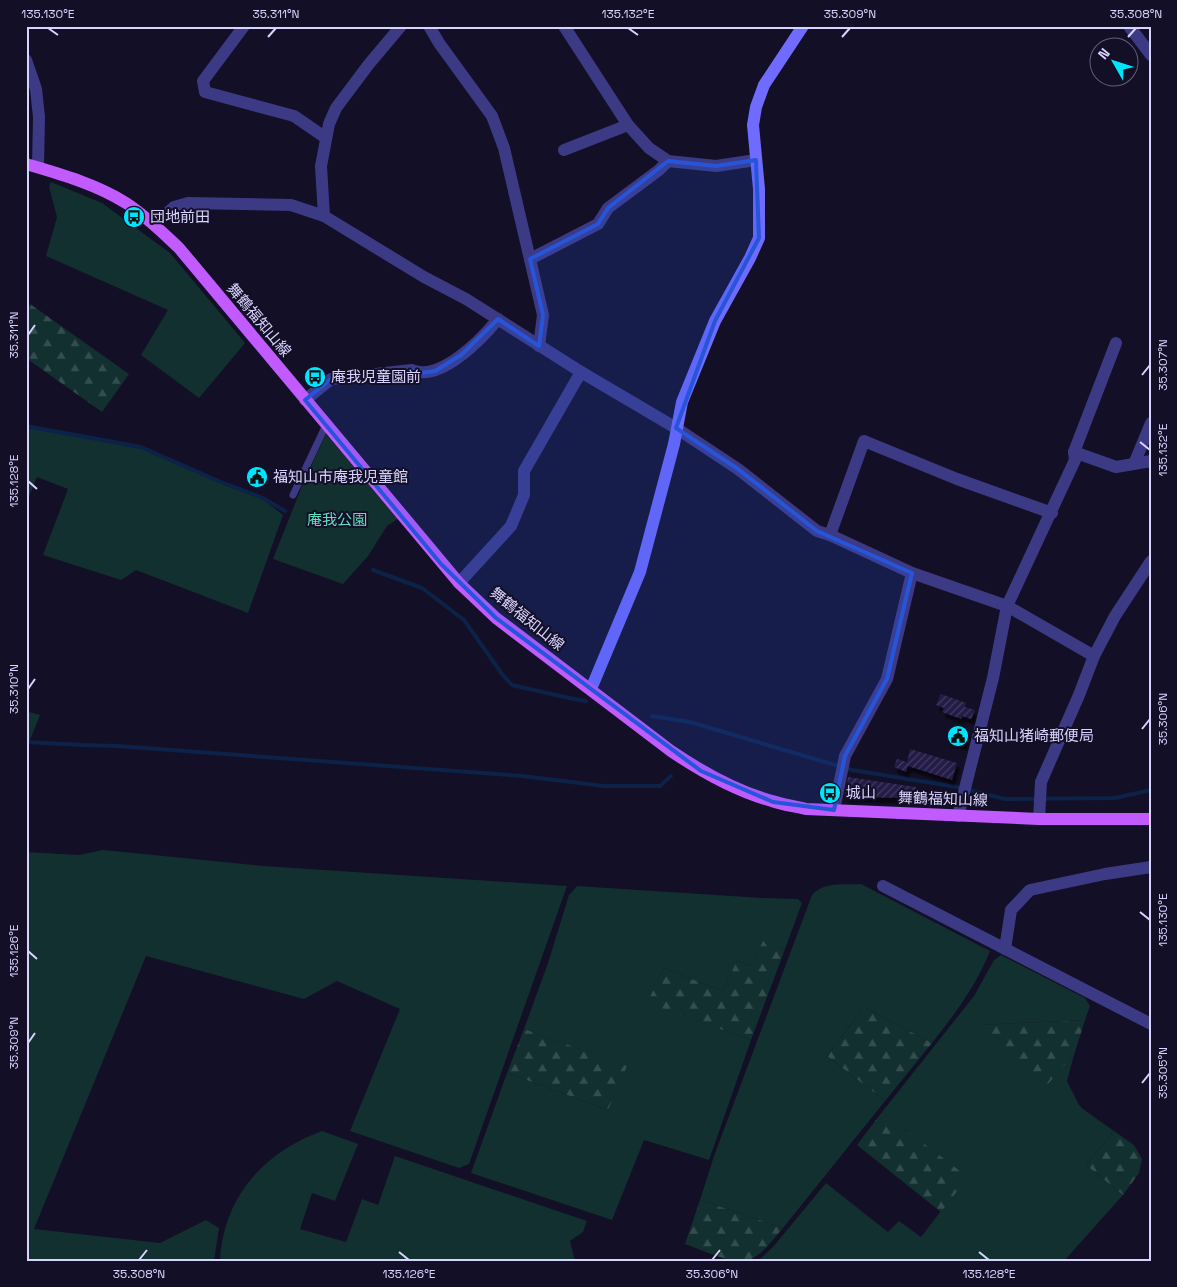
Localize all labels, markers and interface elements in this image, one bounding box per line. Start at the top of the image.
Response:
text: 135.130°E [21,6,75,22]
text: 35.311°N [252,6,300,22]
text: 135.132°E [602,6,655,22]
text: 35.309°N [824,6,876,22]
text: 35.308°N [1110,6,1162,22]
north arrow [1090,38,1140,88]
text: N [1094,45,1114,63]
bus stop icon: 団地前田 [122,205,146,229]
place label: 団地前田 [150,207,210,226]
street label: 舞鶴福知山線 [223,279,296,360]
text: 35.311°N [6,311,22,359]
text: 35.307°N [1155,339,1171,391]
bus stop icon: 庵我児童園前 [303,365,327,389]
place label: 庵我児童園前 [331,367,421,386]
text: 135.132°E [1155,423,1171,476]
text: 135.128°E [6,454,22,508]
public building icon: 福知山市庵我児童館 [245,465,269,489]
place label: 福知山市庵我児童館 [273,467,408,486]
park label: 庵我公園 [307,510,367,529]
street label: 舞鶴福知山線 [486,583,568,654]
text: 35.310°N [6,664,22,714]
text: 35.306°N [1155,693,1171,745]
public building icon: 福知山猪崎郵便局 [946,724,970,748]
place label: 福知山猪崎郵便局 [974,726,1094,745]
bus stop icon: 城山 [818,781,842,805]
place label: 城山 [846,783,876,802]
street label: 舞鶴福知山線 [898,787,988,810]
text: 135.130°E [1155,893,1171,947]
text: 135.126°E [6,924,22,977]
text: 35.309°N [6,1017,22,1069]
text: 35.305°N [1155,1047,1171,1099]
text: 35.308°N [113,1266,165,1282]
text: 135.126°E [383,1266,436,1282]
text: 35.306°N [686,1266,738,1282]
text: 135.128°E [962,1266,1016,1282]

